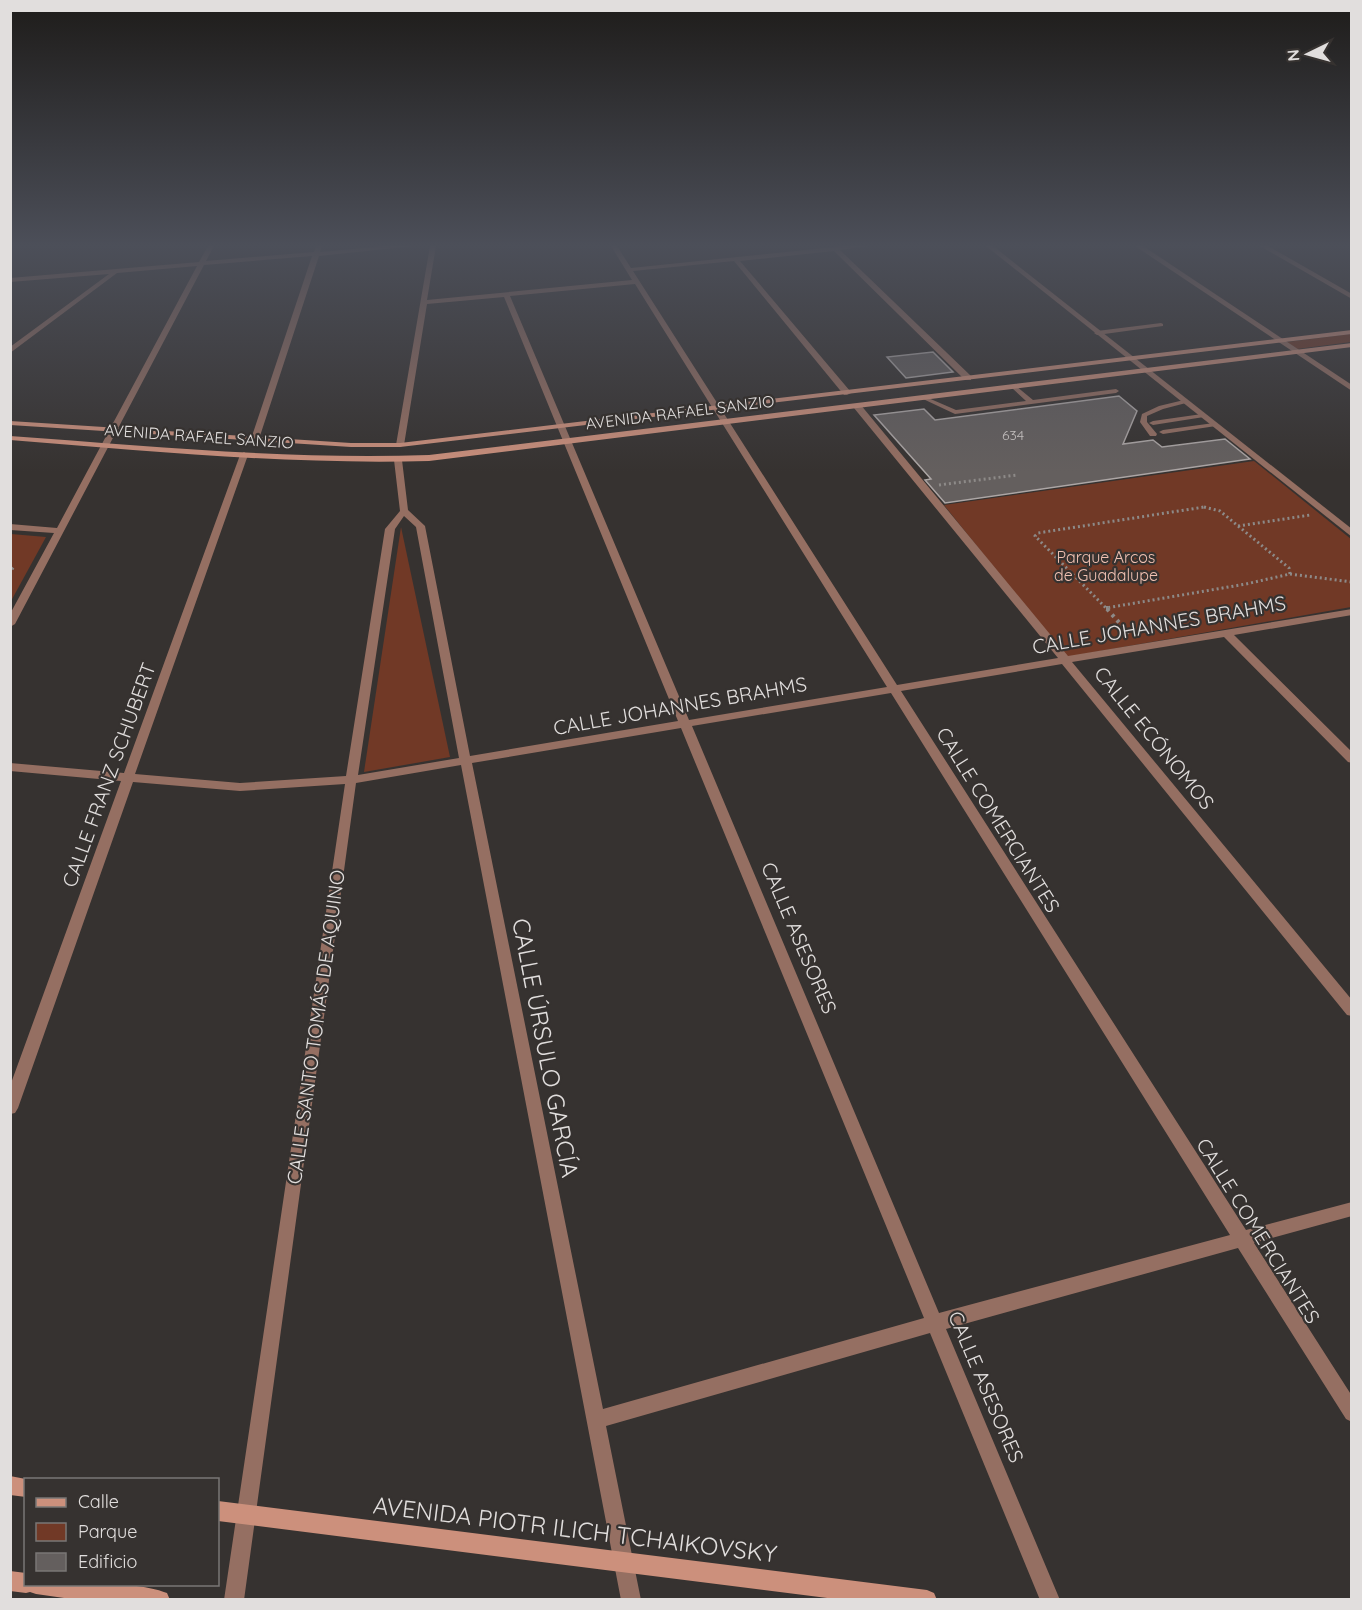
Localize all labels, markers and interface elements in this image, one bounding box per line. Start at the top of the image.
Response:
north arrow [1278,24,1338,84]
text: N [1283,49,1304,62]
street label: AVENIDA RAFAEL SANZIO [585,391,775,433]
street label: AVENIDA RAFAEL SANZIO [104,419,294,453]
house number: 634 [1002,426,1024,444]
park label: Parque Arcos de Guadalupe [1054,547,1158,585]
street label: CALLE JOHANNES BRAHMS [1030,590,1288,659]
street label: CALLE FRANZ SCHUBERT [56,659,161,891]
street label: CALLE ECÓNOMOS [1089,661,1220,814]
street label: CALLE JOHANNES BRAHMS [551,671,809,740]
street label: CALLE COMERCIANTES [931,722,1066,917]
street label: CALLE ASESORES [756,858,843,1017]
street label: CALLE SANTO TOMÁS DE AQUINO [281,868,350,1186]
street label: CALLE ÚRSULO GARCÍA [506,916,586,1180]
street label: CALLE COMERCIANTES [1191,1133,1326,1328]
street label: CALLE ASESORES [943,1307,1030,1466]
legend [24,1478,219,1586]
street label: AVENIDA PIOTR ILICH TCHAIKOVSKY [372,1489,779,1569]
text: Calle [78,1490,119,1513]
text: Parque [78,1520,137,1543]
text: Edificio [78,1550,137,1573]

